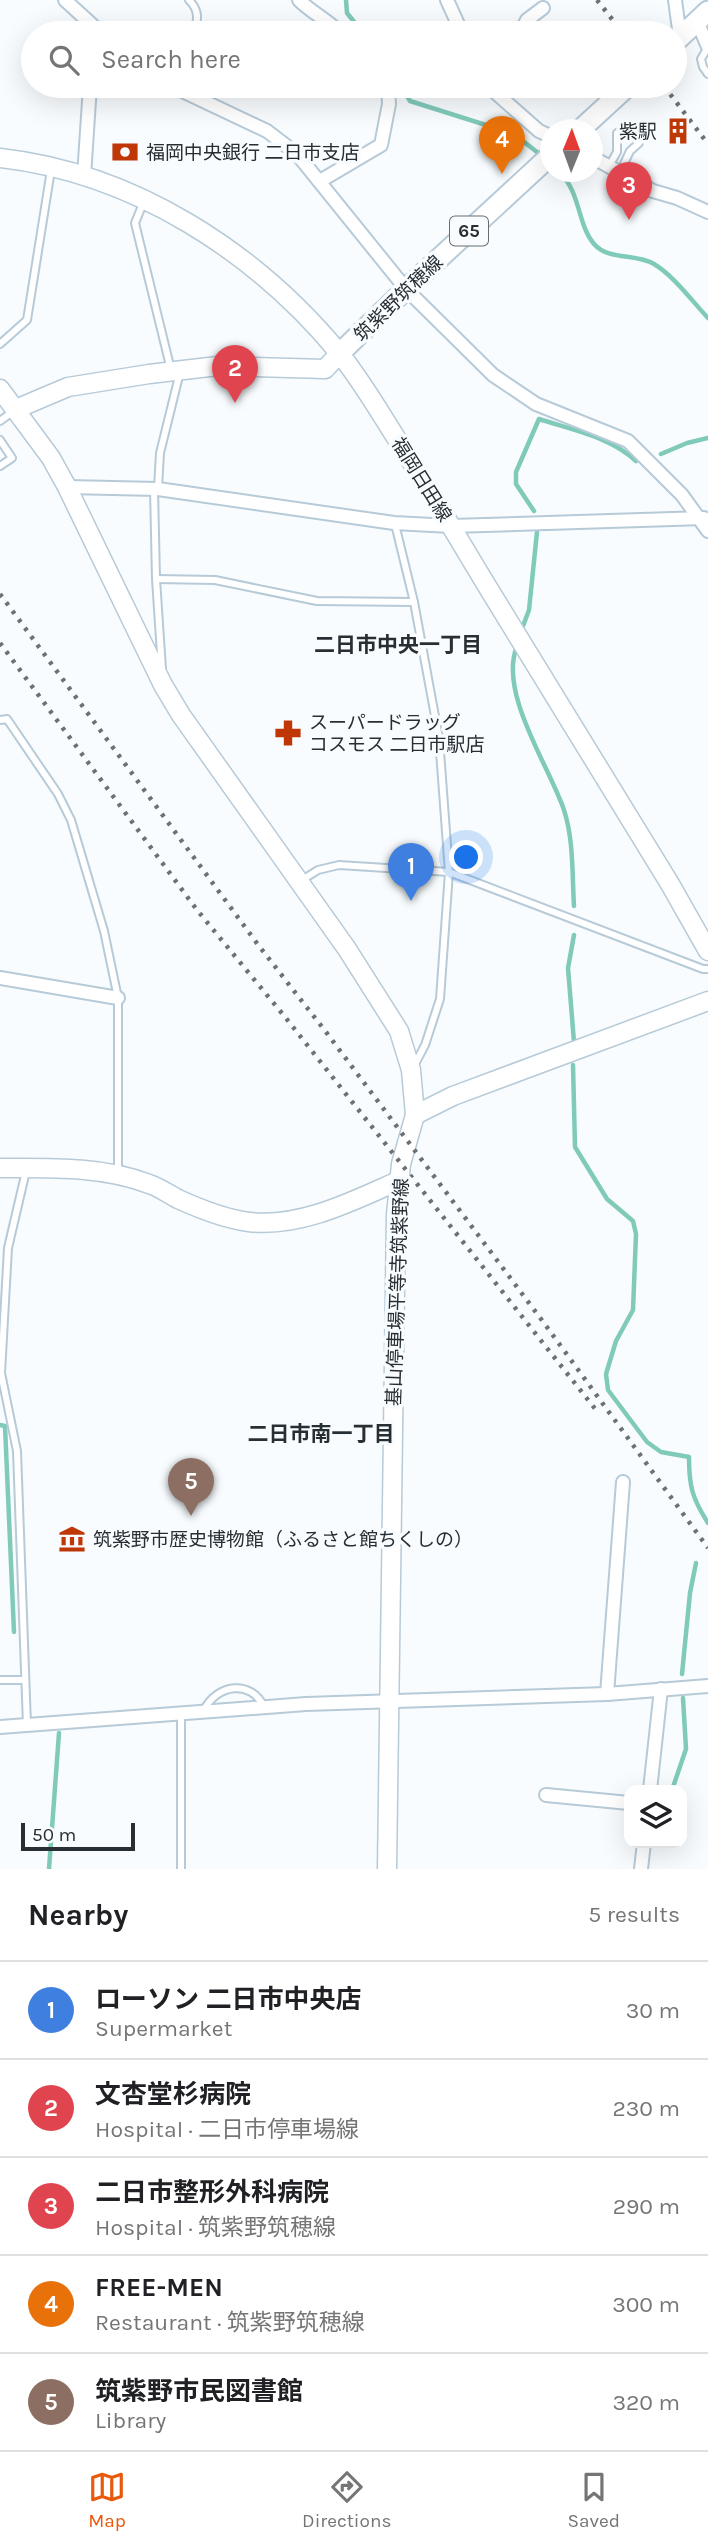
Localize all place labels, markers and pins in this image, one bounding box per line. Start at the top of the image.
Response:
pin: 4 [479,116,525,174]
building icon: 紫駅 [663,116,693,146]
place label: 紫駅 [619,121,657,143]
bank icon: 福岡中央銀行 二日市支店 [110,137,140,167]
place label: 福岡中央銀行 二日市支店 [146,142,360,164]
pin: 3 [606,162,652,220]
pin: 2 [212,345,258,403]
place label: スーパードラッグ コスモス 二日市駅店 [309,712,485,756]
pharmacy icon: スーパードラッグ コスモス 二日市駅店 [273,718,303,748]
pin: 1 [388,843,434,901]
pin: 5 [168,1458,214,1516]
museum icon: 筑紫野市歴史博物館（ふるさと館ちくしの） [57,1524,87,1554]
place label: 筑紫野市歴史博物館（ふるさと館ちくしの） [93,1529,473,1551]

